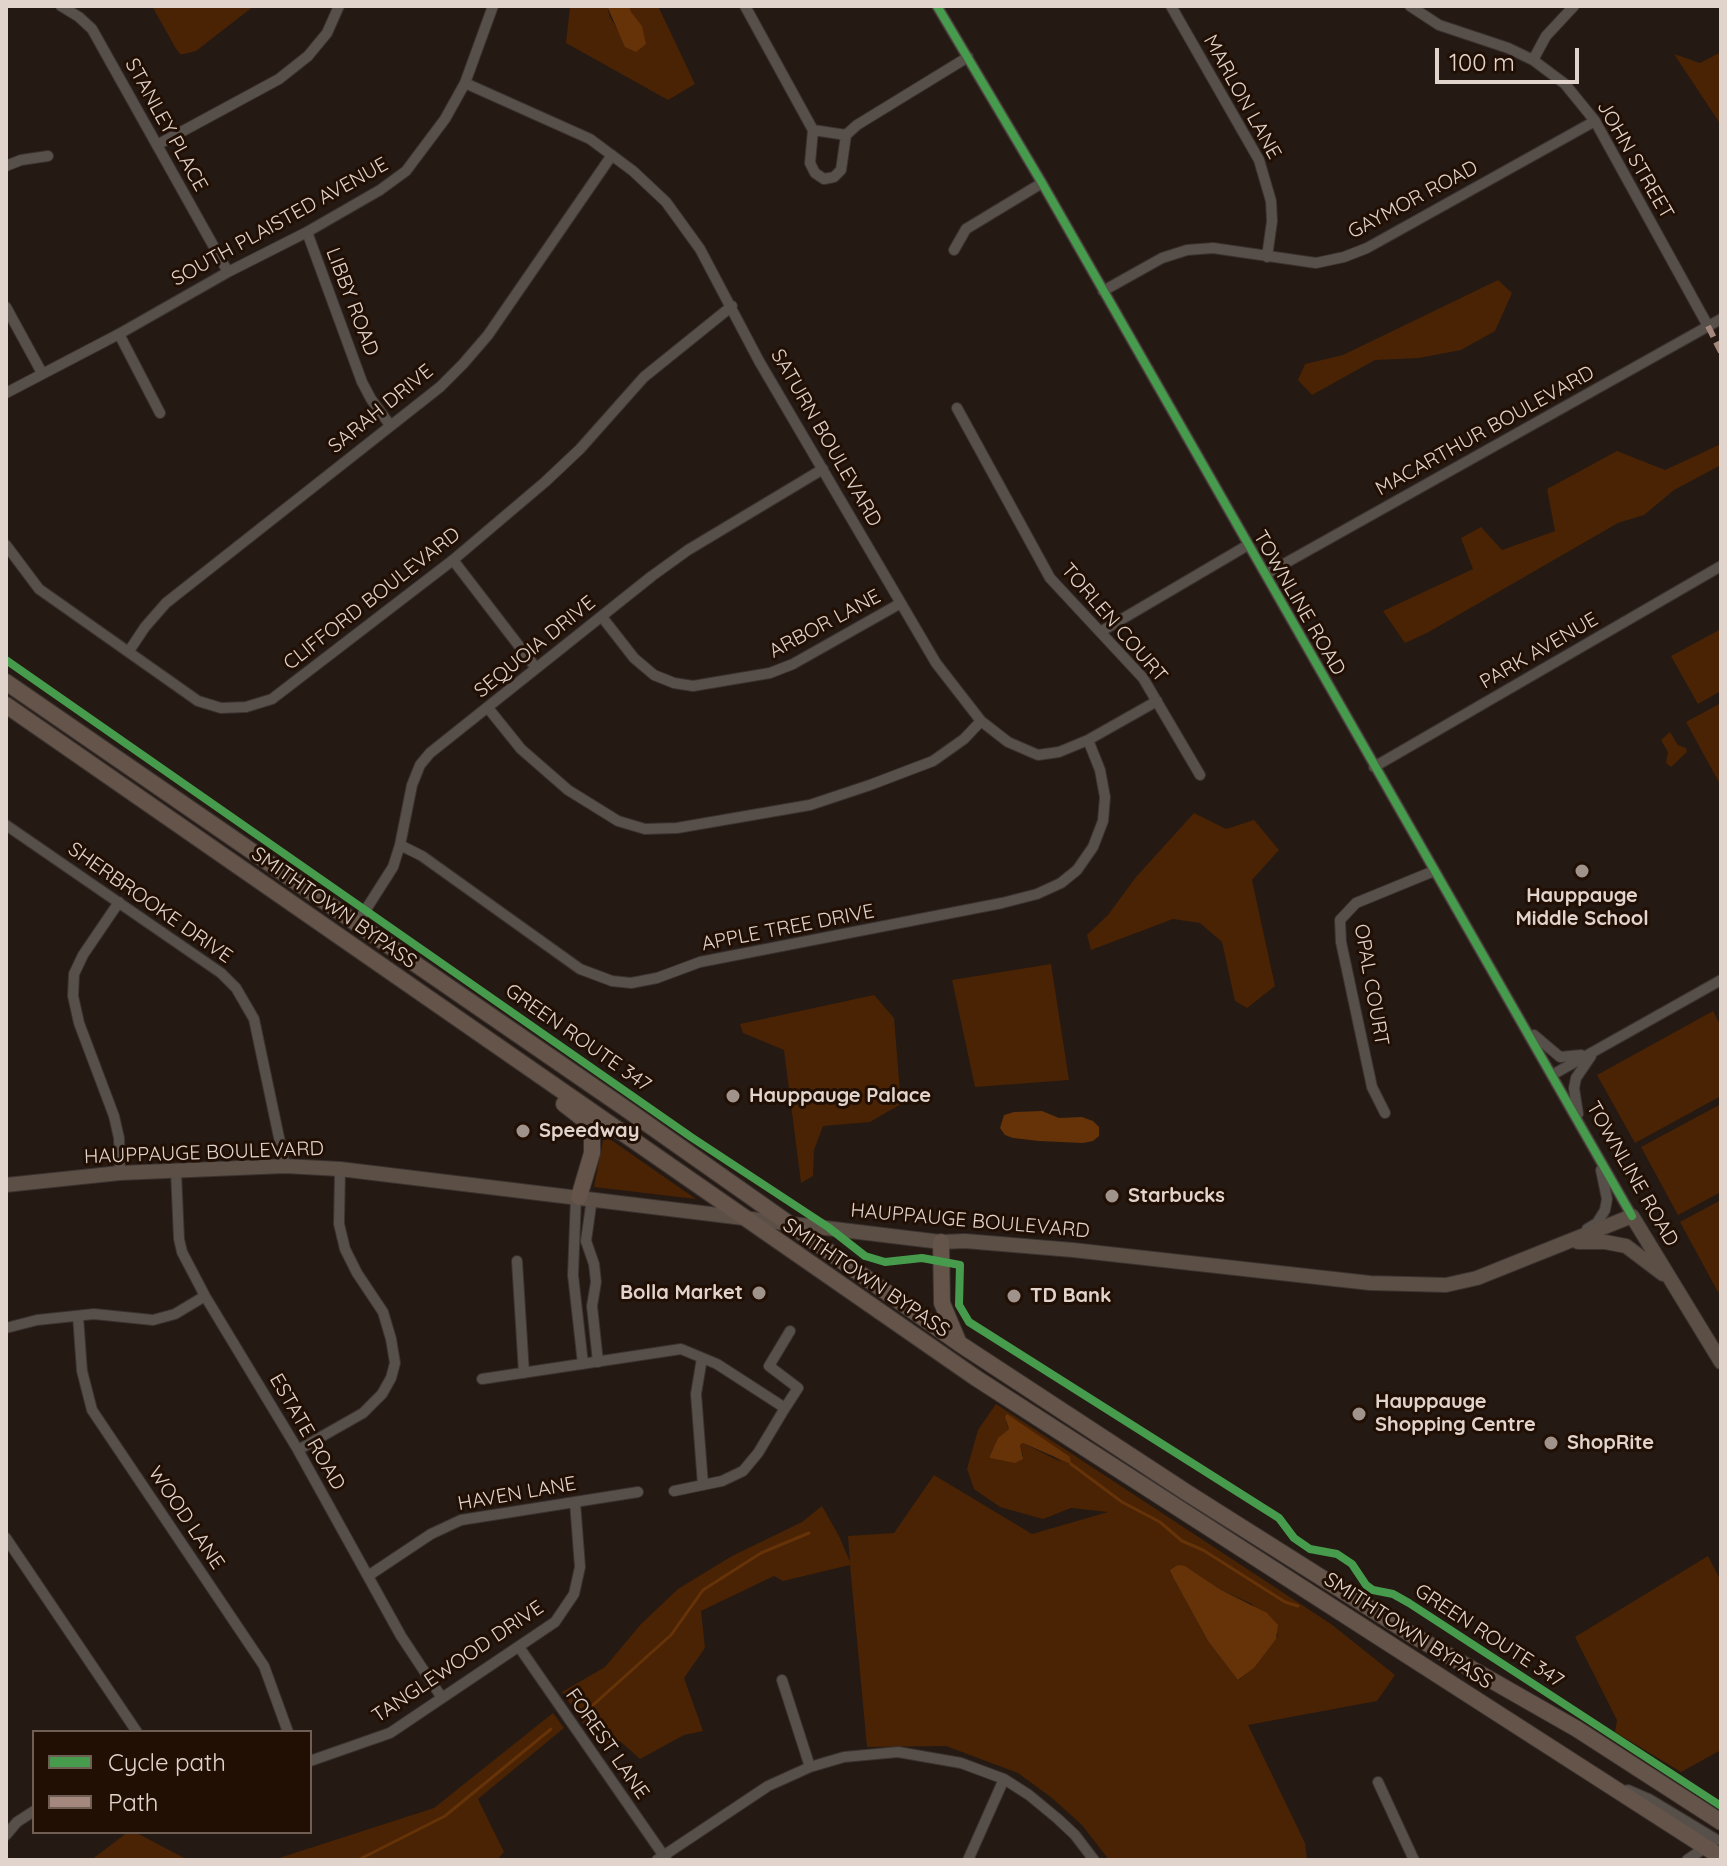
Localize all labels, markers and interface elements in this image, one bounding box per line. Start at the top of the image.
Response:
street label: MARLON LANE [1198,31,1286,163]
scale bar [1439,32,1583,82]
text: 100 m [1449,47,1515,77]
street label: STANLEY PLACE [120,54,212,196]
street label: JOHN STREET [1591,97,1679,223]
street label: SOUTH PLAISTED AVENUE [168,152,392,292]
street label: GAYMOR ROAD [1344,156,1482,244]
street label: LIBBY ROAD [320,245,384,359]
street label: SATURN BOULEVARD [765,345,887,531]
street label: SARAH DRIVE [324,359,438,459]
street label: MACARTHUR BOULEVARD [1372,361,1598,501]
street label: CLIFFORD BOULEVARD [279,523,465,675]
street label: TOWNLINE ROAD [1248,526,1350,680]
street label: TORLEN COURT [1056,558,1172,688]
street label: ARBOR LANE [765,585,885,663]
street label: SEQUOIA DRIVE [470,591,600,703]
street label: PARK AVENUE [1476,608,1602,694]
street label: SHERBROOKE DRIVE [63,837,237,969]
street label: SMITHTOWN BYPASS [247,842,421,974]
marker: Hauppauge Middle School [1573,862,1591,880]
place label: Hauppauge Middle School [1515,884,1649,931]
street label: APPLE TREE DRIVE [700,899,876,957]
street label: OPAL COURT [1348,922,1394,1048]
street label: GREEN ROUTE 347 [501,979,655,1097]
place label: Hauppauge Palace [749,1084,931,1108]
marker: Hauppauge Palace [724,1087,742,1105]
street label: TOWNLINE ROAD [1581,1097,1683,1251]
place label: Speedway [539,1119,639,1143]
marker: Speedway [514,1122,532,1140]
street label: HAUPPAUGE BOULEVARD [84,1137,324,1169]
place label: Starbucks [1128,1184,1225,1208]
marker: Starbucks [1103,1187,1121,1205]
street label: HAUPPAUGE BOULEVARD [849,1199,1091,1243]
street label: SMITHTOWN BYPASS [778,1213,954,1343]
place label: Bolla Market [620,1281,743,1305]
marker: Bolla Market [750,1284,768,1302]
place label: TD Bank [1030,1284,1111,1308]
marker: TD Bank [1005,1287,1023,1305]
street label: ESTATE ROAD [264,1370,350,1494]
place label: Hauppauge Shopping Centre [1375,1390,1536,1437]
marker: Hauppauge Shopping Centre [1350,1405,1368,1423]
place label: ShopRite [1567,1431,1654,1455]
marker: ShopRite [1542,1434,1560,1452]
street label: WOOD LANE [143,1462,229,1574]
street label: HAVEN LANE [456,1472,578,1516]
street label: SMITHTOWN BYPASS [1319,1568,1497,1694]
street label: GREEN ROUTE 347 [1410,1579,1568,1693]
street label: TANGLEWOOD DRIVE [368,1596,548,1728]
street label: FOREST LANE [560,1684,654,1804]
legend [32,1730,312,1834]
text: Cycle path [108,1747,226,1777]
text: Path [108,1787,159,1817]

